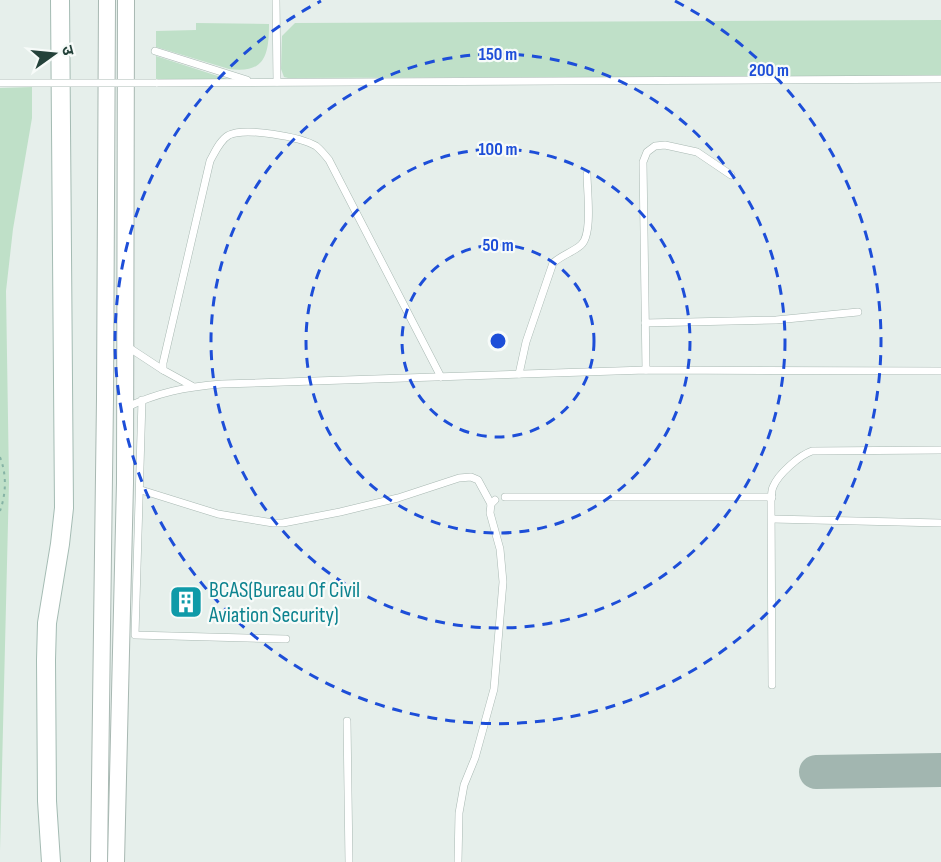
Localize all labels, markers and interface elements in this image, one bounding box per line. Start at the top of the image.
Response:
north arrow [24,24,84,84]
text: उ [57,44,78,58]
text: 150 m [479,44,517,65]
text: 200 m [749,60,789,81]
text: 100 m [479,139,518,160]
text: 50 m [482,235,514,256]
centre of rings [488,331,508,351]
place label: BCAS(Bureau Of Civil Aviation Security) [208,577,360,629]
building icon: BCAS(Bureau Of Civil Aviation Security) [168,584,204,620]

